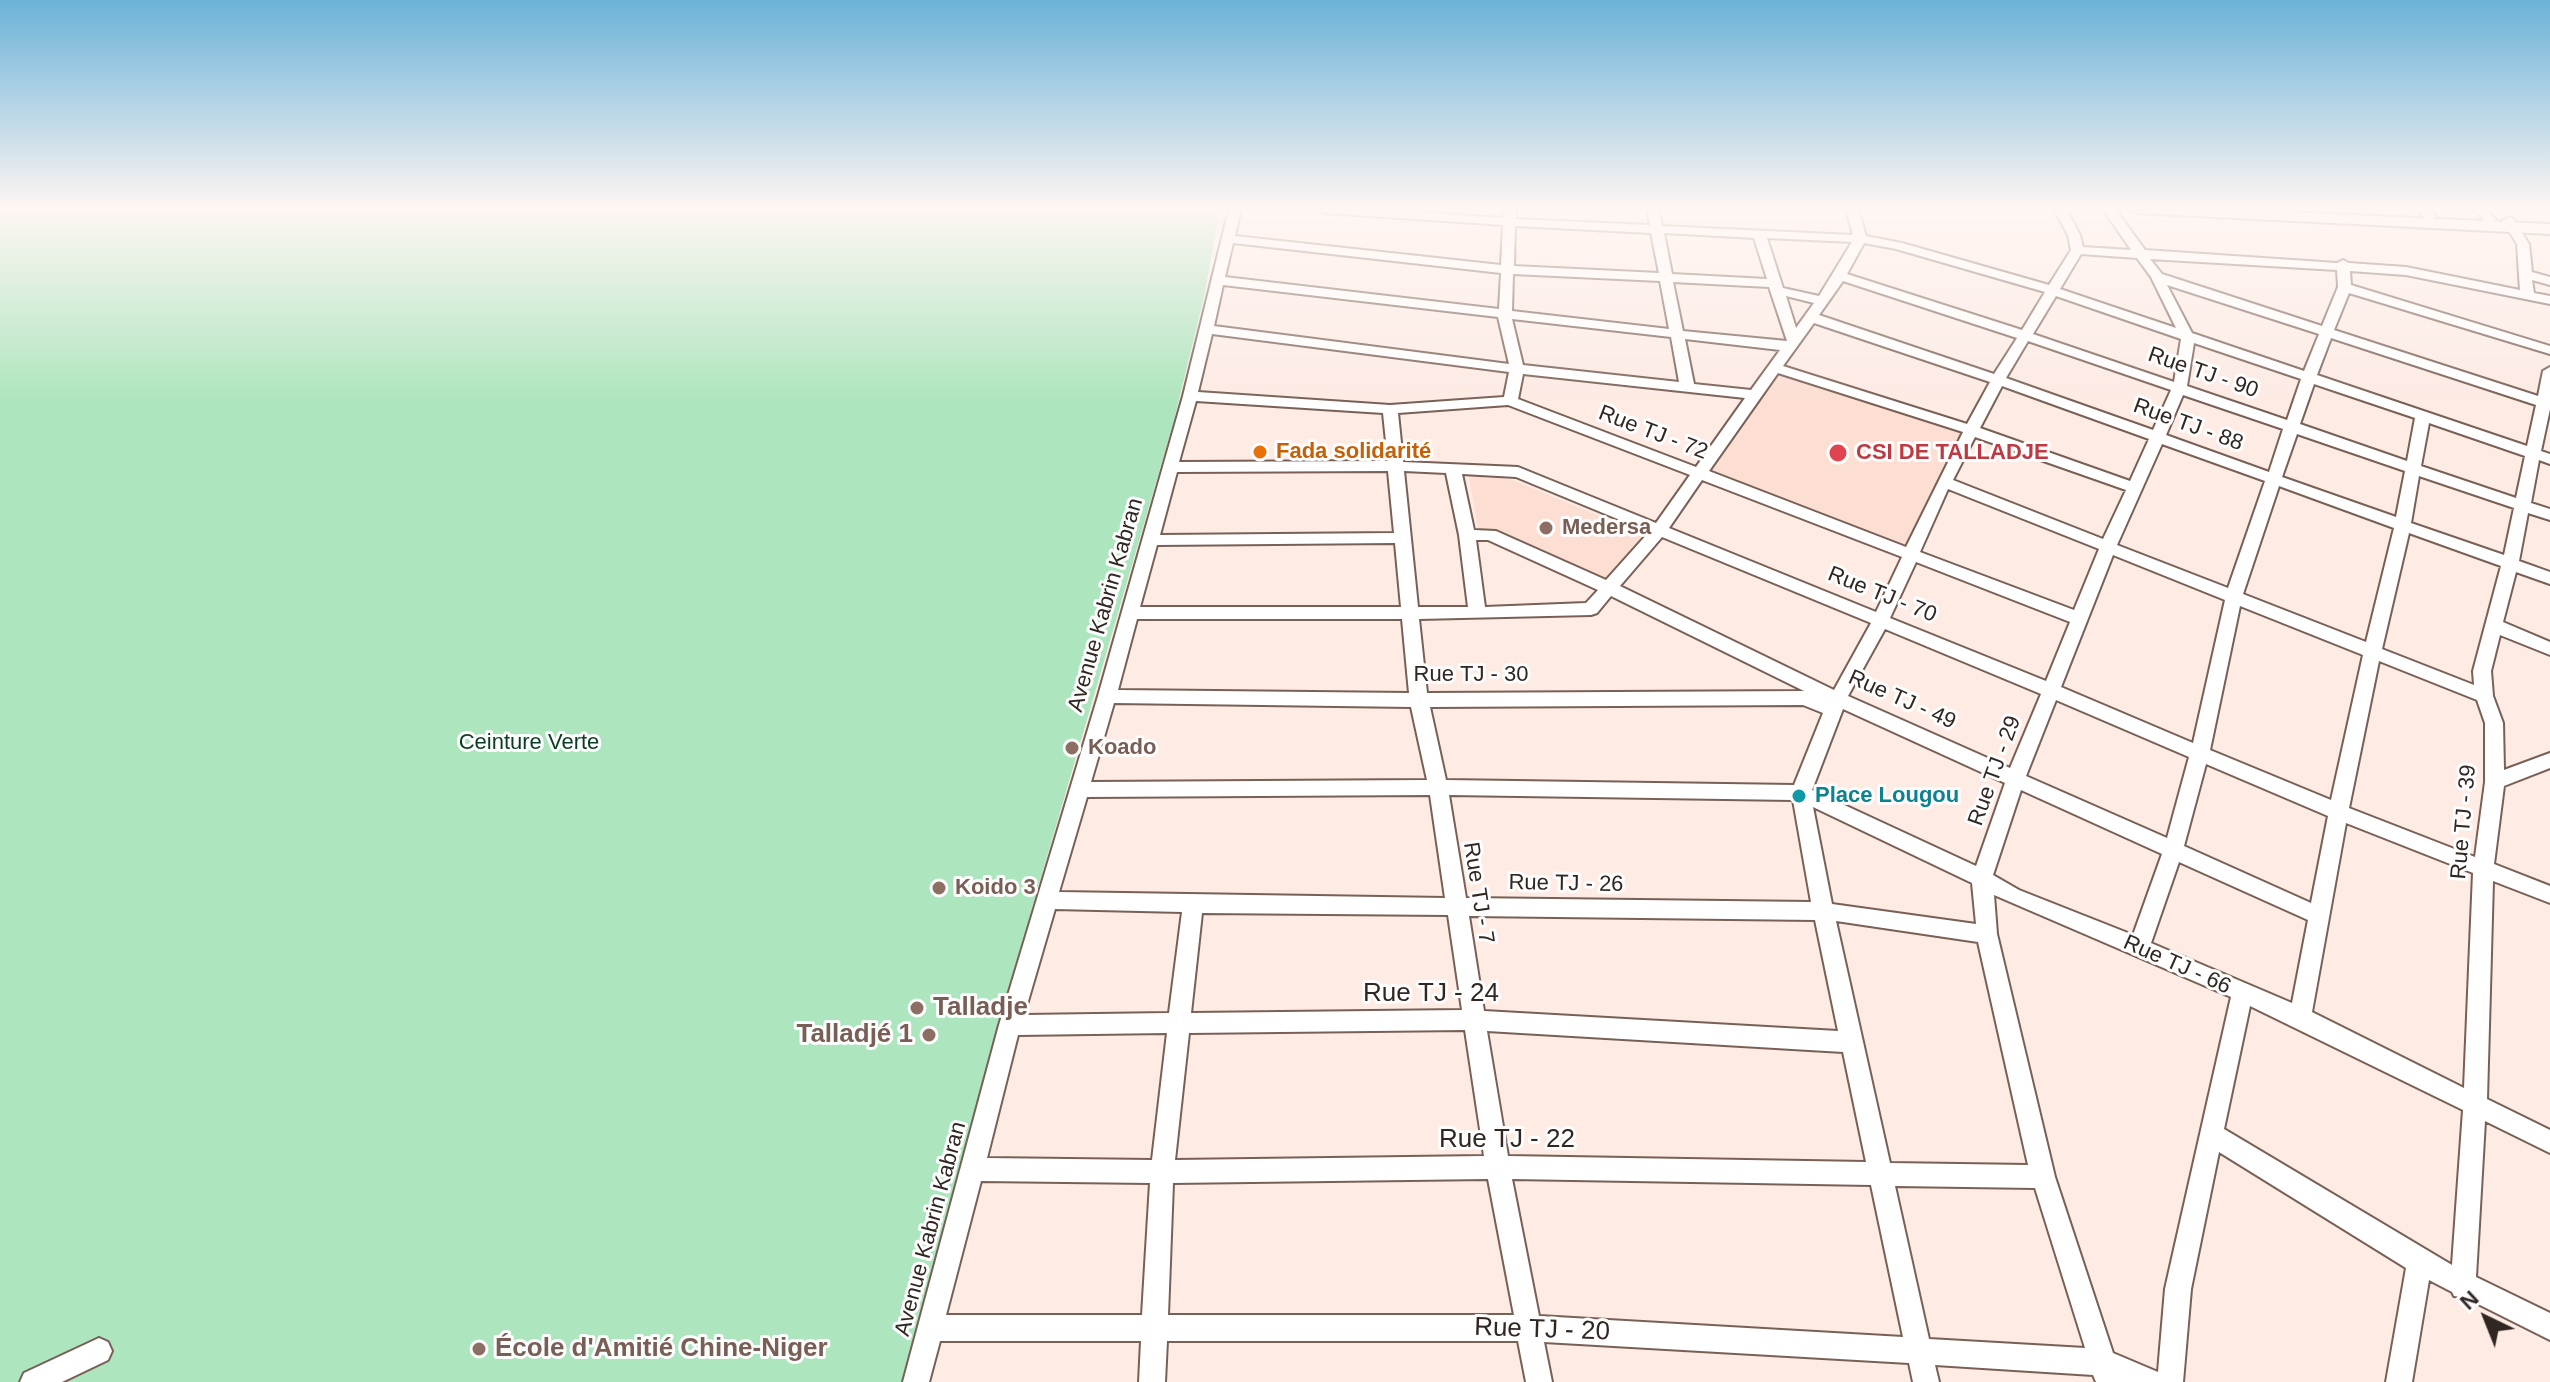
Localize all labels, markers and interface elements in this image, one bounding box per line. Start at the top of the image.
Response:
street label: Rue TJ - 90 [2144,342,2262,404]
street label: Rue TJ - 88 [2129,393,2247,457]
street label: Rue TJ - 72 [1595,400,1711,466]
place label: Fada solidarité [1276,439,1431,465]
place label: CSI DE TALLADJE [1856,440,2049,466]
marker: CSI DE TALLADJE [1827,442,1849,464]
marker: Fada solidarité [1251,443,1269,461]
street label: Avenue Kabrin Kabran [1063,495,1149,715]
place label: Medersa [1562,515,1651,541]
marker: Medersa [1537,519,1555,537]
street label: Rue TJ - 70 [1824,561,1940,629]
street label: Rue TJ - 30 [1414,662,1528,688]
street label: Rue TJ - 49 [1844,665,1960,735]
street label: Rue TJ - 29 [1963,712,2027,830]
park label: Ceinture Verte [459,730,599,756]
place label: Koado [1088,735,1156,761]
marker: Koado [1063,739,1081,757]
street label: Rue TJ - 39 [2446,764,2482,880]
place label: Place Lougou [1815,783,1959,809]
marker: Place Lougou [1790,787,1808,805]
street label: Rue TJ - 7 [1457,840,1499,946]
street label: Rue TJ - 26 [1508,870,1624,898]
place label: Koido 3 [955,875,1036,901]
marker: Koido 3 [930,879,948,897]
street label: Rue TJ - 66 [2119,930,2235,1000]
street label: Rue TJ - 24 [1363,978,1499,1010]
place label: Talladje [933,992,1028,1024]
marker: Talladje [908,999,926,1017]
place label: Talladjé 1 [796,1019,913,1051]
marker: Talladjé 1 [920,1026,938,1044]
street label: Avenue Kabrin Kabran [890,1119,972,1339]
street label: Rue TJ - 22 [1439,1124,1575,1156]
north arrow [2446,1278,2526,1358]
text: N [2455,1286,2484,1315]
street label: Rue TJ - 20 [1474,1312,1610,1348]
place label: École d'Amitié Chine-Niger [495,1333,828,1365]
marker: École d'Amitié Chine-Niger [470,1340,488,1358]

